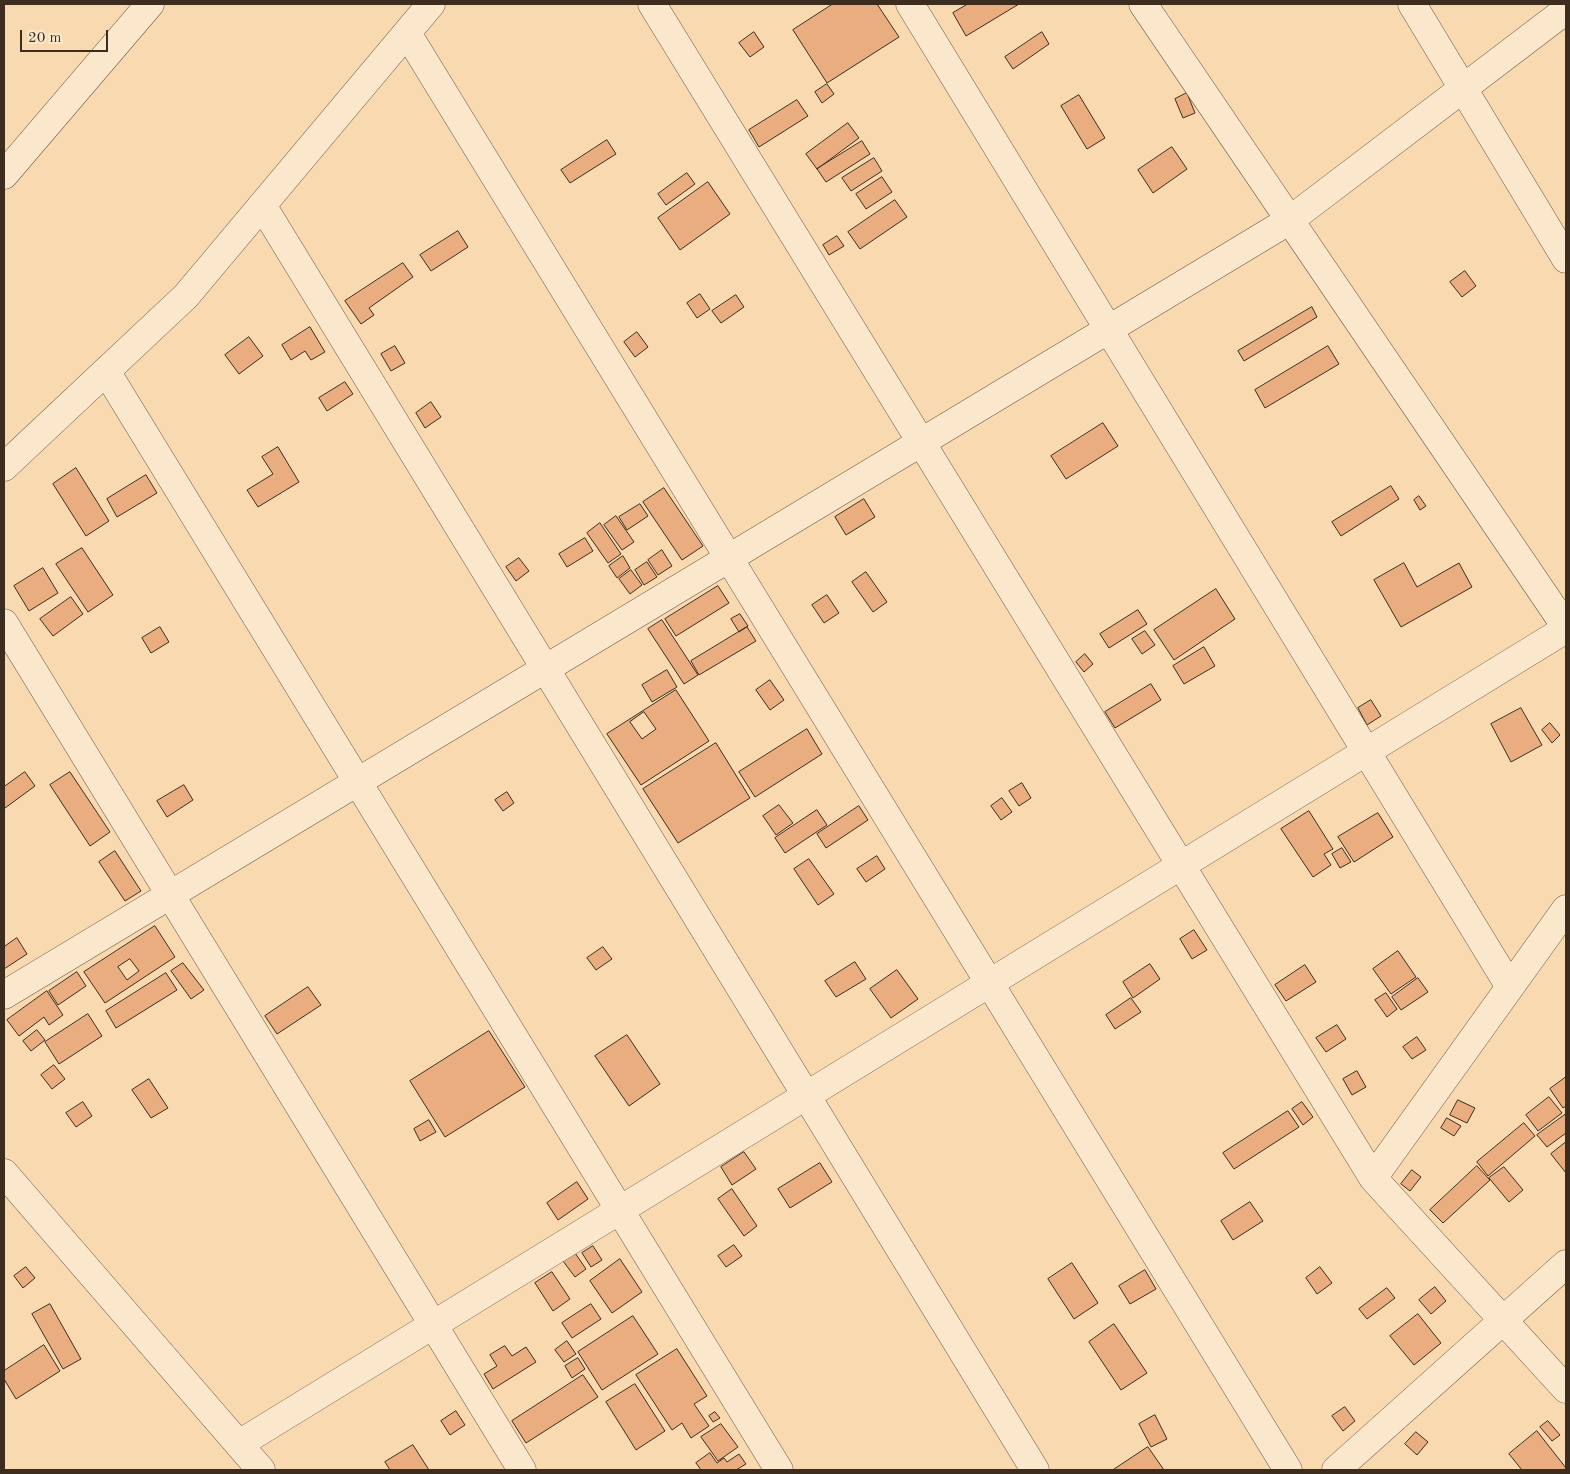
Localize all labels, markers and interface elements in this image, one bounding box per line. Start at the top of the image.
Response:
scale bar [22,20,110,52]
text: 20 m [28,31,62,46]

